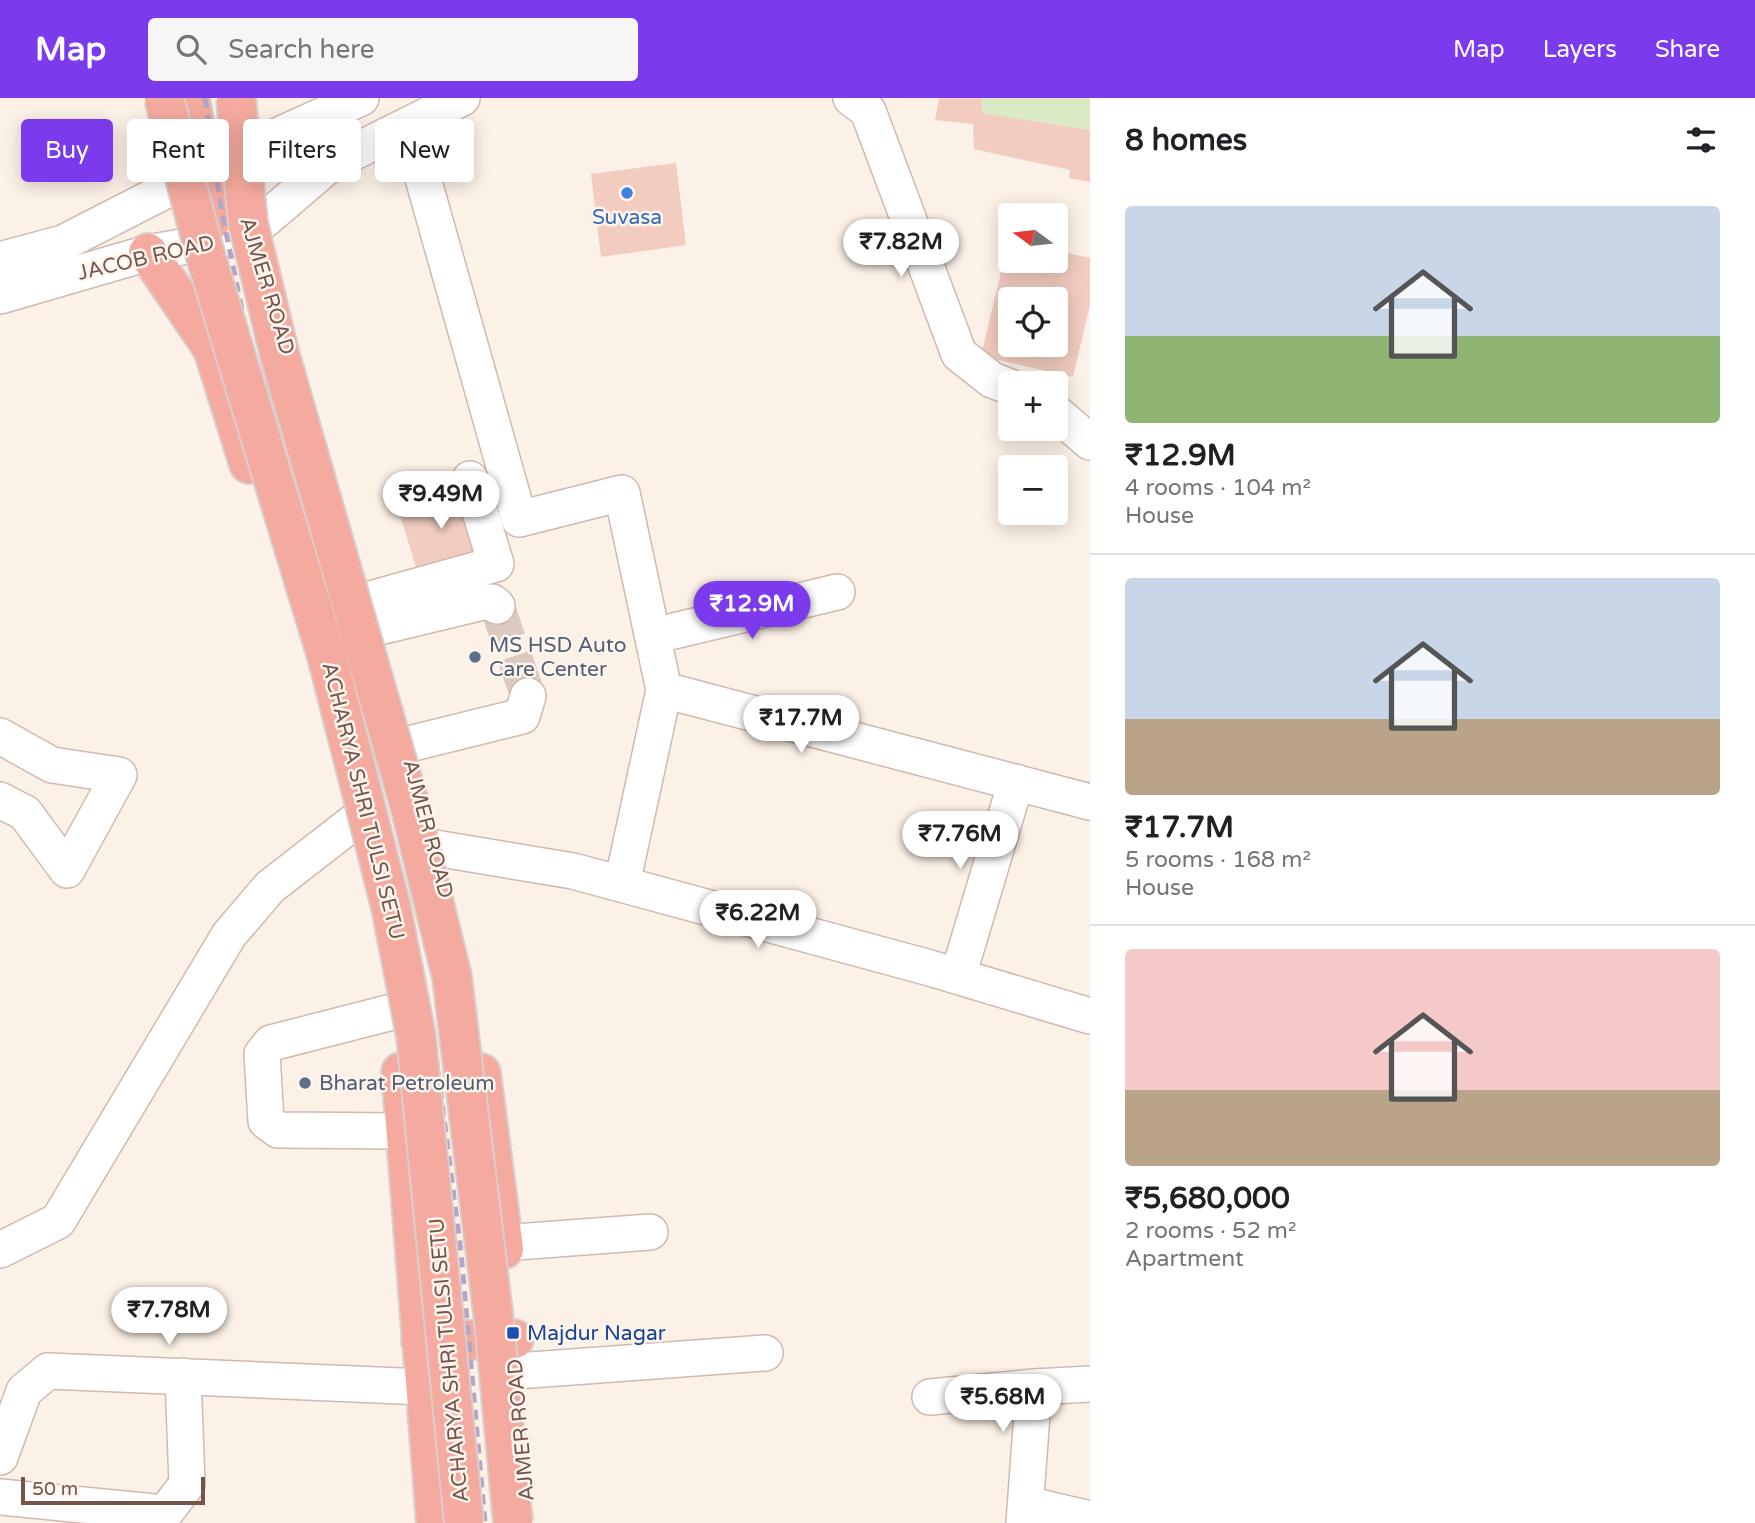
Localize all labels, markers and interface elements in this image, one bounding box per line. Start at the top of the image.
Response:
search box [148,18,638,81]
text: Map [35,30,106,69]
icon: search [172,30,210,68]
text: Search here [228,34,374,65]
text: Map [1453,35,1505,64]
text: Layers [1543,35,1617,64]
text: Share [1655,35,1720,64]
chip: Buy [21,119,113,182]
chip: Rent [127,119,229,182]
chip: Filters [243,119,361,182]
chip: New [375,119,474,182]
icon: filters [1682,121,1720,159]
text: 8 homes [1125,122,1247,159]
marker: Suvasa [619,185,635,201]
north arrow [998,203,1068,273]
map controls [998,203,1068,525]
place label: Suvasa [592,205,662,230]
street label: AJMER ROAD [234,214,300,358]
pin: ₹7.82M [844,220,958,279]
text: ₹7.82M [859,228,943,256]
street label: JACOB ROAD [75,230,217,286]
icon: home [1360,251,1486,377]
button: locate [998,287,1068,357]
button: + [998,371,1068,441]
text: ₹12.9M [1125,437,1236,474]
button: − [998,455,1068,525]
pin: ₹9.49M [384,472,498,531]
text: 4 rooms · 104 m² [1125,474,1311,502]
text: ₹9.49M [399,480,483,508]
text: House [1125,502,1194,530]
pin: ₹12.9M [695,582,809,641]
text: ₹12.9M [710,590,795,618]
icon: home [1360,623,1486,749]
place label: MS HSD Auto Care Center [489,633,627,682]
marker: MS HSD Auto Care Center [467,649,483,665]
street label: ACHARYA SHRI TULSI SETU [316,660,410,942]
pin: ₹17.7M [744,696,858,755]
text: ₹17.7M [759,704,843,732]
street label: AJMER ROAD [397,757,459,901]
text: ₹17.7M [1125,809,1234,846]
pin: ₹7.76M [903,812,1017,871]
text: ₹7.76M [918,820,1002,848]
text: 5 rooms · 168 m² [1125,846,1311,874]
text: House [1125,874,1194,902]
pin: ₹6.22M [701,890,815,950]
text: ₹6.22M [716,899,801,927]
icon: home [1360,994,1486,1120]
place label: Bharat Petroleum [319,1071,494,1096]
marker: Bharat Petroleum [297,1075,313,1091]
text: ₹5,680,000 [1125,1180,1290,1217]
street label: ACHARYA SHRI TULSI SETU [424,1217,474,1503]
text: 2 rooms · 52 m² [1125,1217,1296,1245]
text: Apartment [1125,1245,1244,1273]
pin: ₹7.78M [112,1288,226,1347]
text: ₹7.78M [127,1296,211,1324]
place label: Majdur Nagar [527,1321,666,1346]
marker: Majdur Nagar [505,1325,521,1341]
street label: AJMER ROAD [502,1358,540,1502]
pin: ₹5.68M [946,1374,1060,1434]
text: ₹5.68M [961,1383,1045,1411]
scale bar [21,1474,205,1506]
text: 50 m [32,1478,78,1500]

